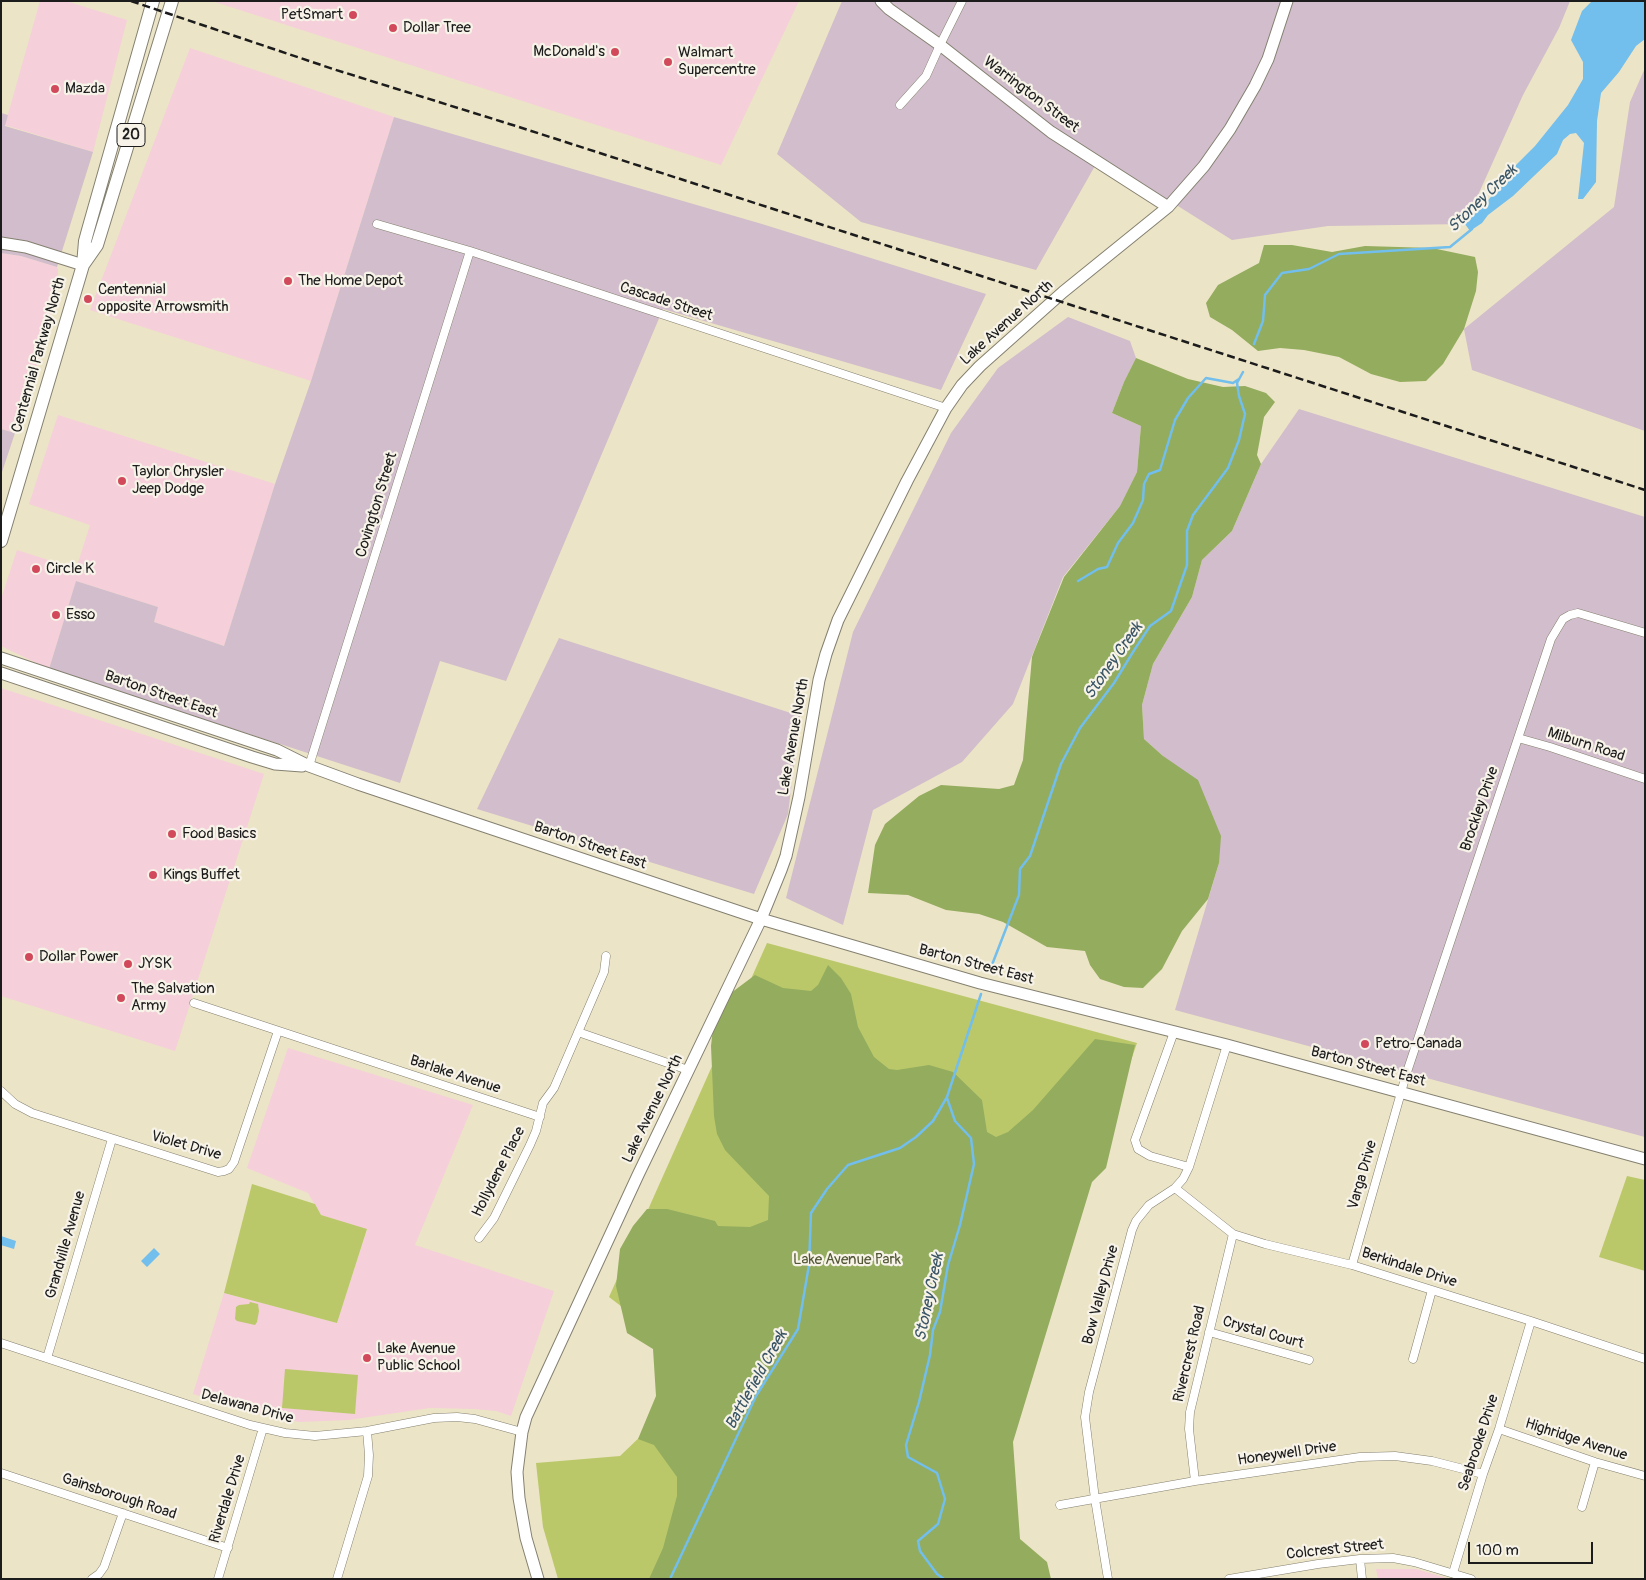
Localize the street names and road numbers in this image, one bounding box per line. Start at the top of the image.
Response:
street label: Warrington Street [979,53,1083,137]
road number: 20 [117,124,145,146]
street label: Centennial Parkway North [8,275,70,435]
street label: Lake Avenue North [957,277,1057,369]
street label: Cascade Street [617,279,715,325]
street label: Covington Street [352,450,402,560]
street label: Barton Street East [102,667,220,723]
street label: Lake Avenue North [775,677,813,797]
street label: Milburn Road [1545,724,1627,766]
street label: Brockley Drive [1457,764,1503,854]
street label: Barton Street East [531,818,649,874]
street label: Barton Street East [917,941,1035,989]
street label: Barton Street East [1309,1043,1427,1091]
street label: Barlake Avenue [407,1052,503,1098]
street label: Lake Avenue North [619,1052,687,1166]
street label: Hollydene Place [469,1124,529,1220]
street label: Violet Drive [149,1127,223,1165]
street label: Varga Drive [1345,1138,1381,1212]
street label: Grandville Avenue [42,1189,90,1301]
street label: Bow Valley Drive [1079,1243,1123,1347]
street label: Berkindale Drive [1359,1244,1459,1292]
street label: Rivercrest Road [1170,1304,1210,1404]
street label: Crystal Court [1220,1313,1306,1353]
street label: Delawana Drive [199,1386,295,1428]
street label: Seabrooke Drive [1455,1392,1503,1494]
street label: Highridge Avenue [1523,1415,1629,1465]
street label: Honeywell Drive [1236,1438,1338,1470]
street label: Riverdale Drive [206,1453,250,1545]
street label: Gainsborough Road [59,1470,179,1524]
street label: Colcrest Street [1286,1536,1384,1564]

